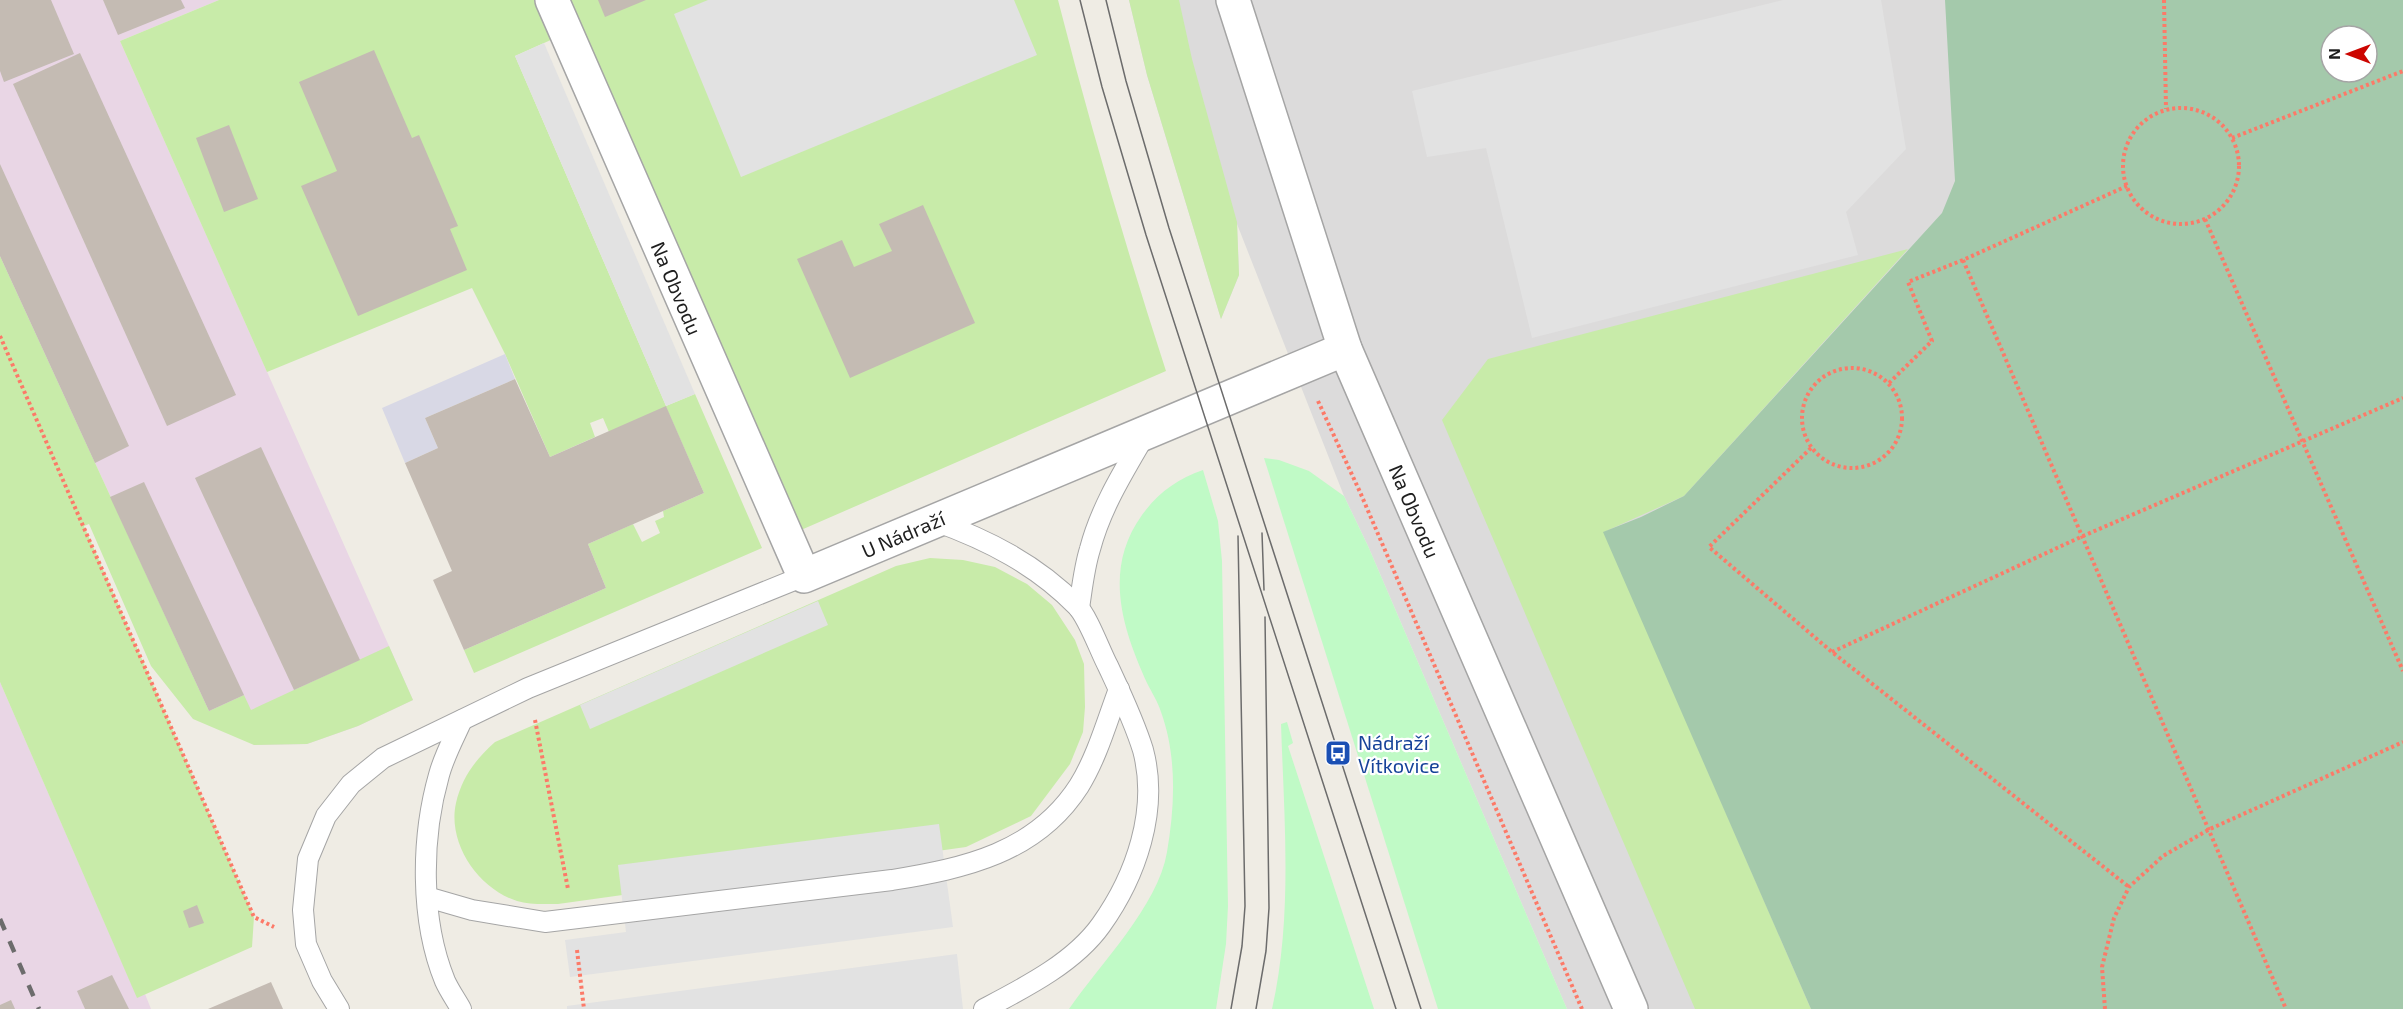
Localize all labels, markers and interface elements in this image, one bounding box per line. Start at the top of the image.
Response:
north arrow [2319,24,2379,84]
text: N [2324,48,2343,60]
street label: Na Obvodu [647,238,707,338]
street label: Na Obvodu [1385,461,1445,561]
street label: U Nádraží [858,505,949,562]
place label: Nádraží Vítkovice [1358,730,1440,777]
bus stop icon: Nádraží Vítkovice [1323,738,1353,768]

